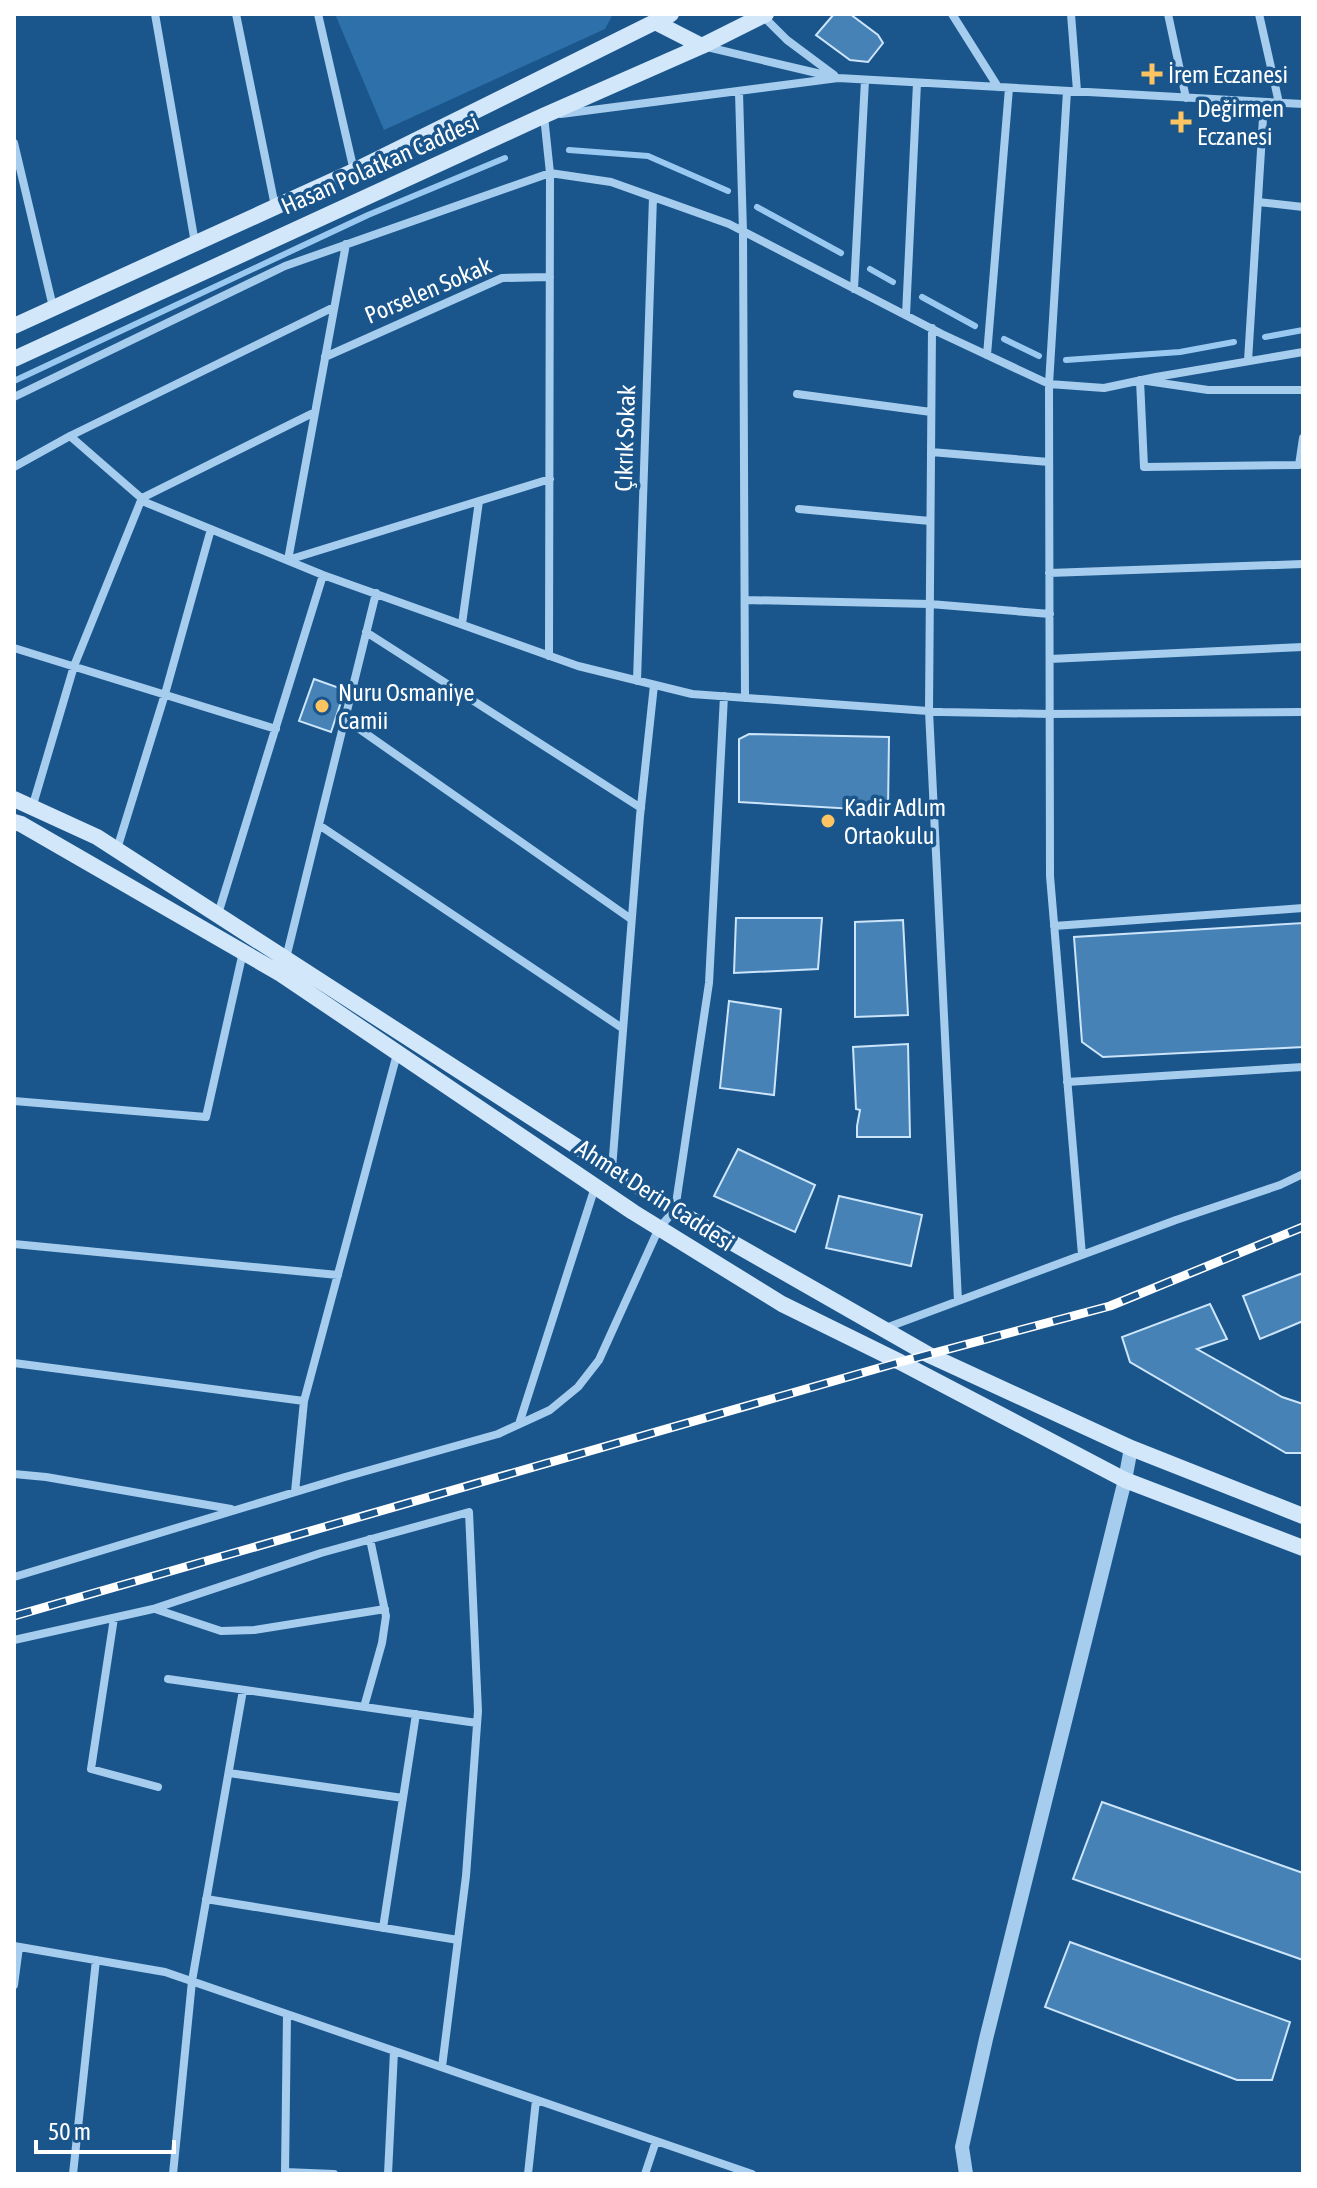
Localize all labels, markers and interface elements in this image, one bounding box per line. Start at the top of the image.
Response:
place label: İrem Eczanesi [1168,61,1288,88]
marker: İrem Eczanesi [1143,65,1161,83]
place label: Değirmen Eczanesi [1197,95,1284,150]
street label: Hasan Polatkan Caddesi [277,108,483,220]
marker: Değirmen Eczanesi [1172,113,1190,131]
street label: Porselen Sokak [361,251,496,329]
street label: Çıkrık Sokak [610,384,640,492]
place label: Nuru Osmaniye Camii [338,679,474,734]
marker: Nuru Osmaniye Camii [313,697,331,715]
place label: Kadir Adlım Ortaokulu [844,794,946,849]
marker: Kadir Adlım Ortaokulu [819,812,837,830]
street label: Ahmet Derin Caddesi [571,1134,739,1256]
scale bar [36,2104,174,2154]
text: 50 m [48,2118,91,2145]

